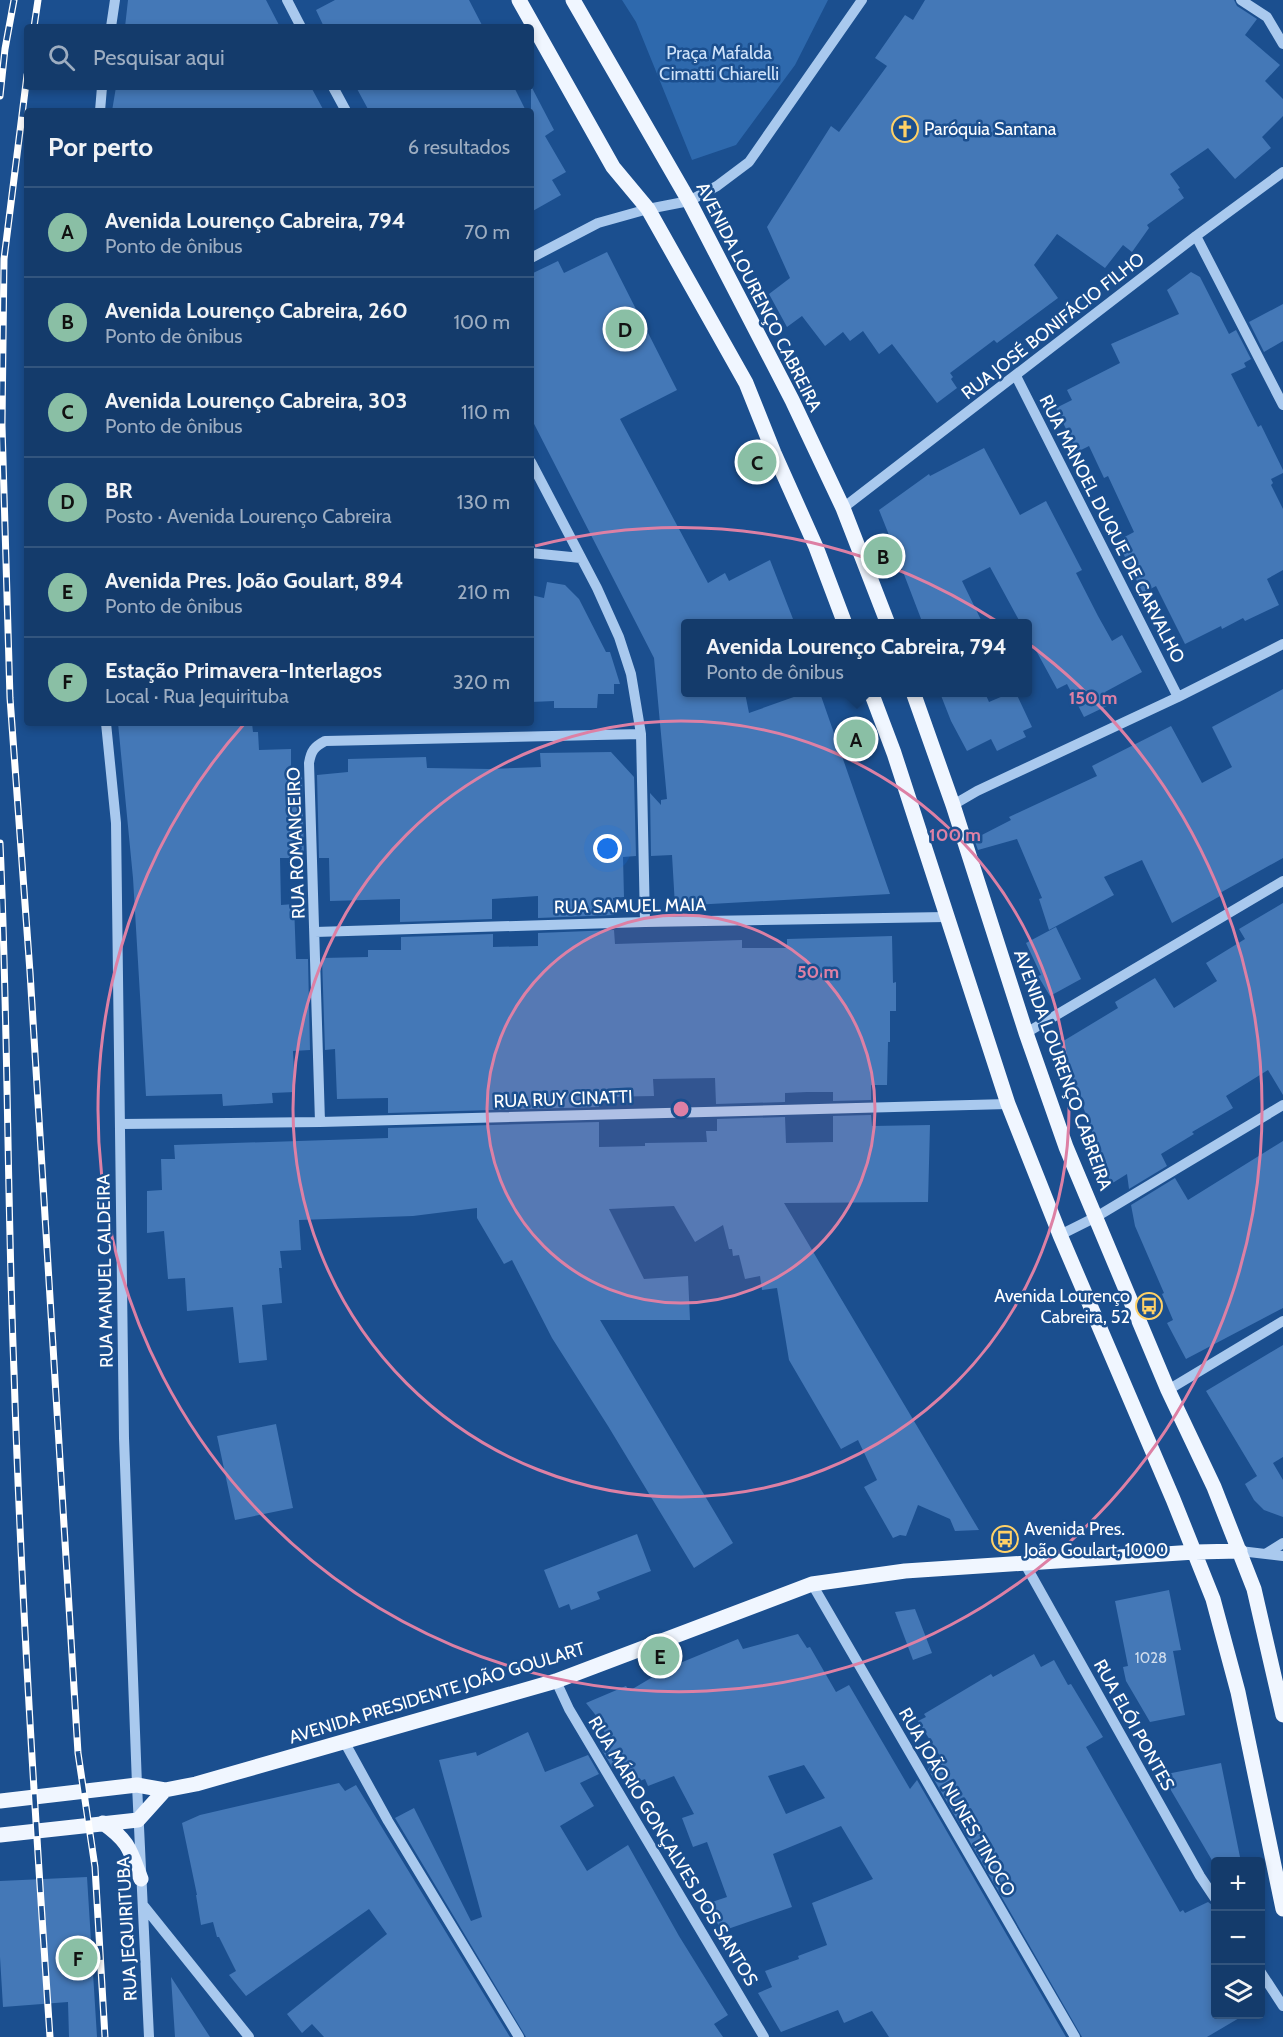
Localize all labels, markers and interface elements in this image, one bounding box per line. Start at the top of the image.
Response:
search box [24,24,534,90]
icon: search [45,41,78,74]
park label: Praça Mafalda Cimatti Chiarelli [659,42,779,85]
text: Pesquisar aqui [93,44,225,71]
church icon: Paróquia Santana [890,114,920,144]
place label: Paróquia Santana [924,118,1057,140]
text: Por perto [48,131,153,163]
text: 6 resultados [408,135,510,159]
street label: AVENIDA LOURENÇO CABREIRA [691,179,827,415]
text: Avenida Lourenço Cabreira, 794 [105,207,405,234]
text: A [61,220,74,244]
text: 70 m [464,220,510,244]
text: Ponto de ônibus [105,234,242,258]
street label: RUA JOSÉ BONIFÁCIO FILHO [957,248,1149,404]
text: Avenida Lourenço Cabreira, 260 [105,297,408,324]
pin: D [606,306,644,352]
text: B [61,310,74,334]
text: 100 m [454,310,510,334]
text: Ponto de ônibus [105,324,242,348]
text: Avenida Lourenço Cabreira, 303 [105,387,407,414]
street label: RUA MANOEL DUQUE DE CARVALHO [1035,391,1189,667]
text: C [61,400,74,424]
text: 110 m [461,400,510,424]
text: Ponto de ônibus [105,414,242,438]
pin: C [738,440,777,484]
text: BR [105,477,133,504]
text: D [60,490,75,514]
text: 130 m [457,490,510,514]
text: Posto · Avenida Lourenço Cabreira [105,504,392,528]
pin: B [864,534,902,578]
text: Avenida Pres. João Goulart, 894 [105,567,403,594]
text: E [62,580,73,604]
text: 210 m [457,580,510,604]
text: Ponto de ônibus [105,594,242,618]
popup [681,619,1032,697]
text: Avenida Lourenço Cabreira, 794 [706,633,1007,660]
text: Estação Primavera-Interlagos [105,657,382,684]
text: Ponto de ônibus [706,660,844,684]
text: F [62,670,73,694]
text: 320 m [453,670,510,694]
text: Local · Rua Jequirituba [105,684,289,708]
text: 150 m [1069,687,1117,709]
pin: A [836,716,876,762]
street label: RUA ROMANCEIRO [282,766,310,919]
text: 100 m [929,824,981,846]
your location [593,834,622,863]
street label: RUA SAMUEL MAIA [554,894,706,918]
street label: AVENIDA LOURENÇO CABREIRA [1009,947,1117,1193]
text: 50 m [797,961,839,983]
street label: RUA RUY CINATTI [493,1086,633,1112]
centre of rings [671,1099,691,1119]
street label: RUA MANUEL CALDEIRA [92,1174,118,1368]
place label: Avenida Lourenço Cabreira, 52 [994,1285,1130,1328]
bus stop icon: Avenida Lourenço Cabreira, 52 [1134,1291,1164,1321]
place label: Avenida Pres. João Goulart, 1000 [1023,1518,1168,1561]
bus stop icon: Avenida Pres. João Goulart, 1000 [990,1524,1020,1554]
pin: E [640,1634,680,1678]
street label: AVENIDA PRESIDENTE JOÃO GOULART [286,1637,588,1749]
house number: 1028 [1135,1649,1167,1667]
street label: RUA ELÓI PONTES [1089,1656,1179,1794]
street label: RUA JOÃO NUNES TINOCO [894,1704,1020,1900]
street label: RUA MÁRIO GONÇALVES DOS SANTOS [584,1712,762,1990]
street label: RUA JEQUIRITUBA [112,1856,142,2002]
map controls [1211,1857,1265,2019]
button: + [1211,1857,1265,1911]
button: − [1211,1911,1265,1965]
pin: F [58,1936,98,1980]
button: layers [1211,1965,1265,2019]

